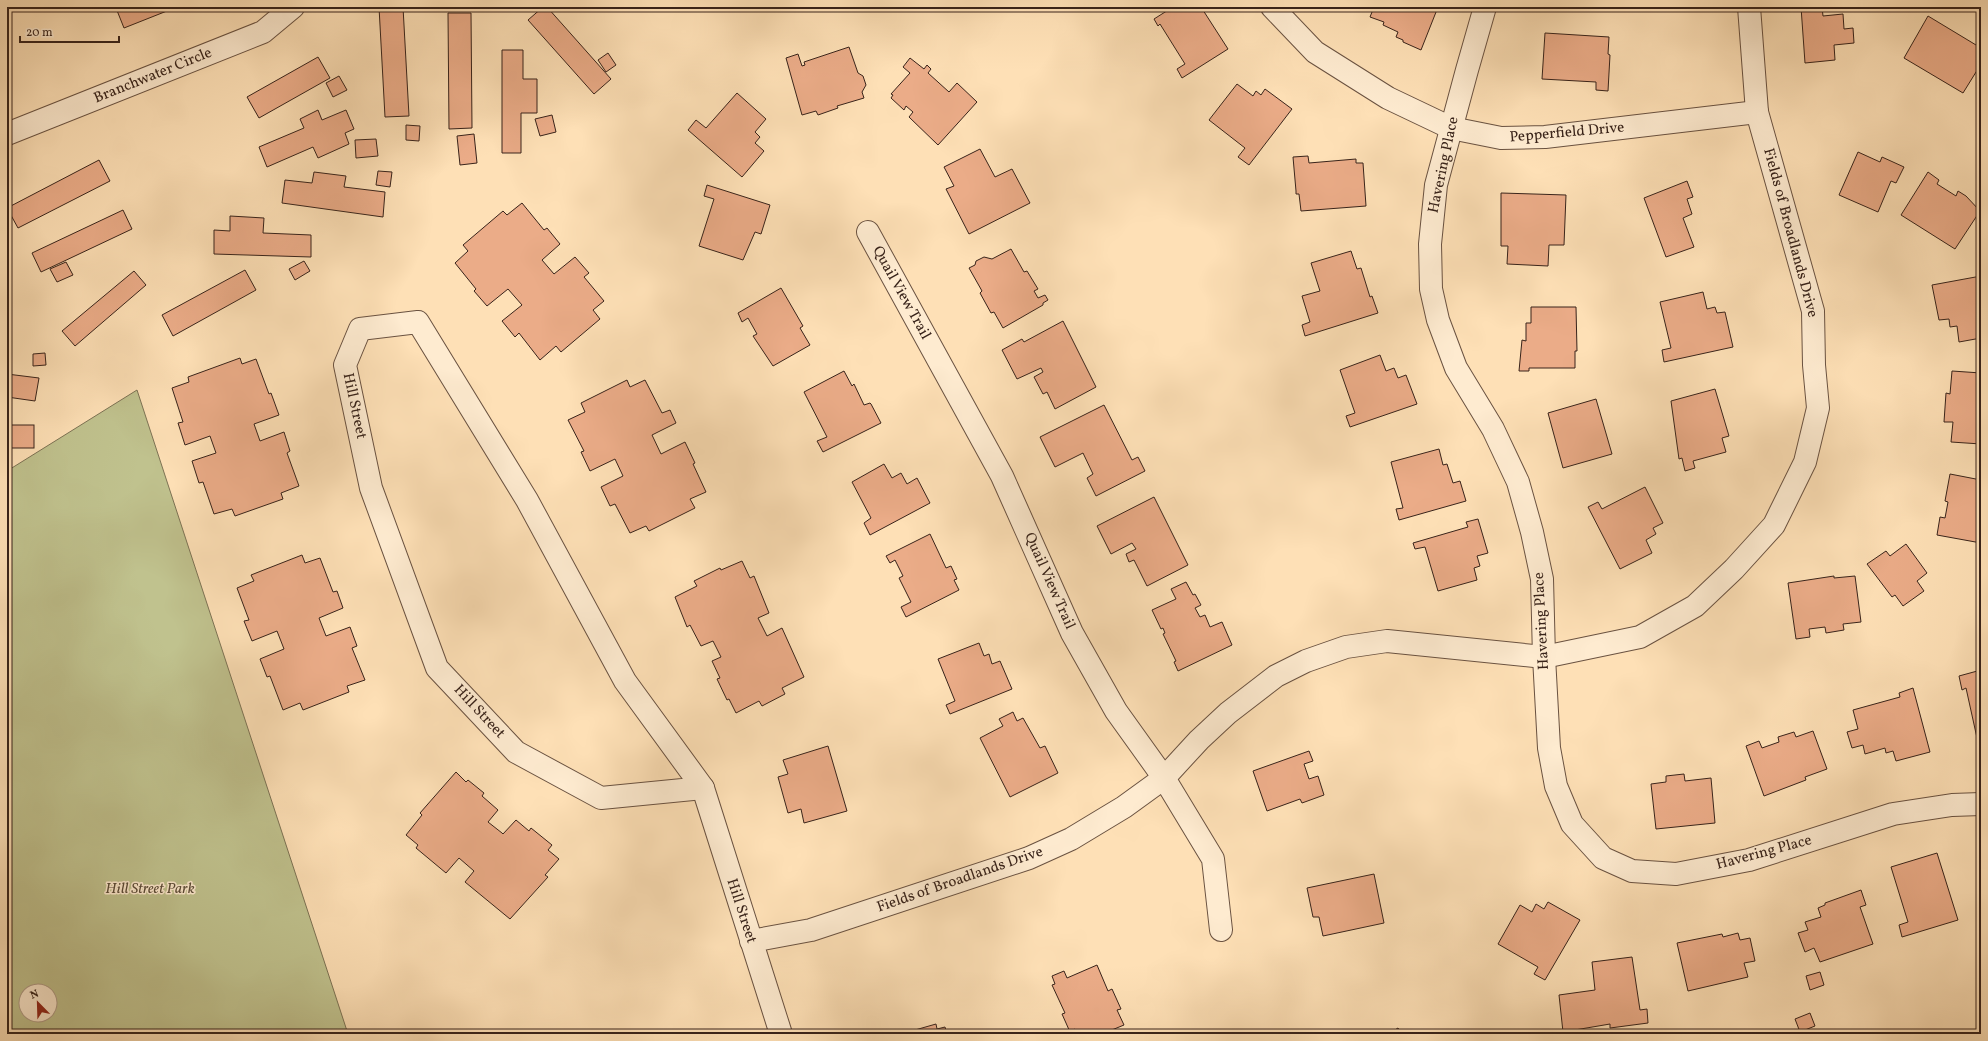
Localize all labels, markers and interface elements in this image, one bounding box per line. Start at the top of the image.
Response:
scale bar [20,18,119,44]
text: 20 m [26,25,53,41]
street label: Branchwater Circle [91,43,215,109]
street label: Havering Place [1424,115,1464,215]
street label: Pepperfield Drive [1509,118,1625,148]
street label: Fields of Broadlands Drive [1757,146,1823,320]
street label: Quail View Trail [867,242,935,344]
street label: Hill Street [337,371,371,441]
street label: Quail View Trail [1018,529,1080,633]
street label: Havering Place [1529,571,1555,671]
street label: Hill Street [448,680,510,744]
street label: Havering Place [1714,830,1814,876]
street label: Fields of Broadlands Drive [874,842,1046,918]
street label: Hill Street [721,876,761,946]
park label: Hill Street Park [105,879,195,900]
north arrow [18,983,58,1023]
text: N [28,987,41,1004]

